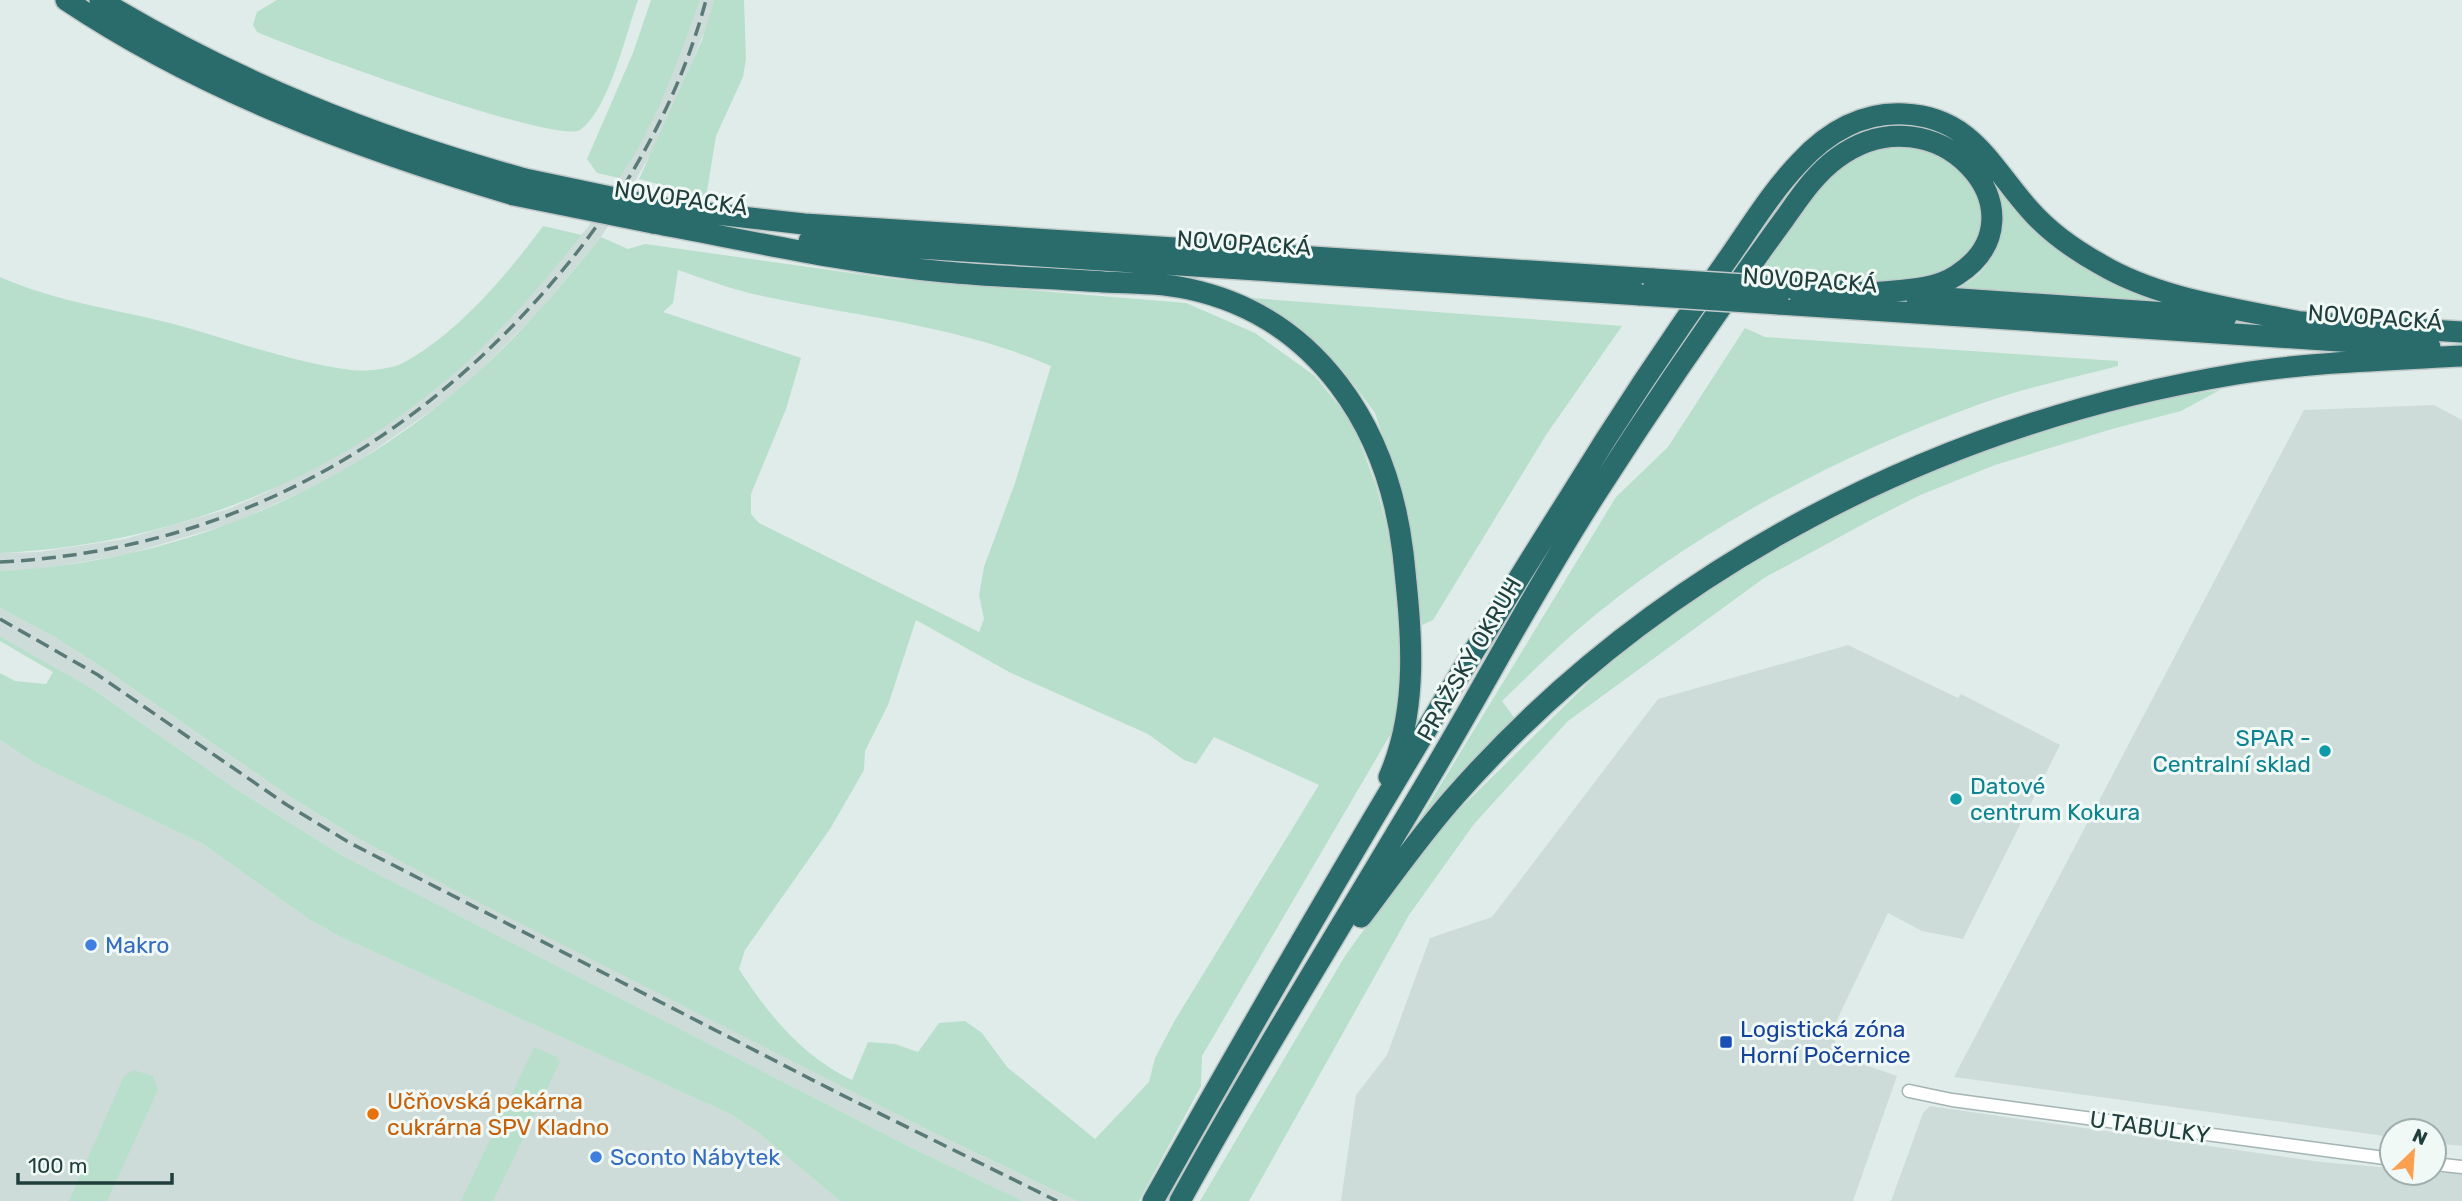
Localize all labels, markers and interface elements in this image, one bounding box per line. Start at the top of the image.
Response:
street label: NOVOPACKÁ [612,175,750,221]
street label: NOVOPACKÁ [1176,224,1312,262]
street label: NOVOPACKÁ [1742,261,1878,299]
street label: NOVOPACKÁ [2307,298,2443,336]
street label: PRAŽSKÝ OKRUH [1411,572,1527,746]
place label: SPAR - Centralní sklad [2152,724,2311,778]
marker: SPAR - Centralní sklad [2317,743,2333,759]
place label: Datové centrum Kokura [1970,772,2140,826]
marker: Datové centrum Kokura [1948,791,1964,807]
place label: Makro [105,931,170,959]
marker: Makro [83,937,99,953]
place label: Logistická zóna Horní Počernice [1740,1015,1911,1069]
marker: Logistická zóna Horní Počernice [1718,1034,1734,1050]
place label: Učňovská pekárna cukrárna SPV Kladno [387,1087,609,1141]
street label: U TABULKY [2088,1105,2212,1149]
marker: Učňovská pekárna cukrárna SPV Kladno [365,1106,381,1122]
north arrow [2378,1117,2448,1187]
text: N [2409,1124,2431,1150]
scale bar [18,1142,172,1186]
place label: Sconto Nábytek [610,1143,780,1171]
marker: Sconto Nábytek [588,1149,604,1165]
text: 100 m [28,1153,87,1178]

